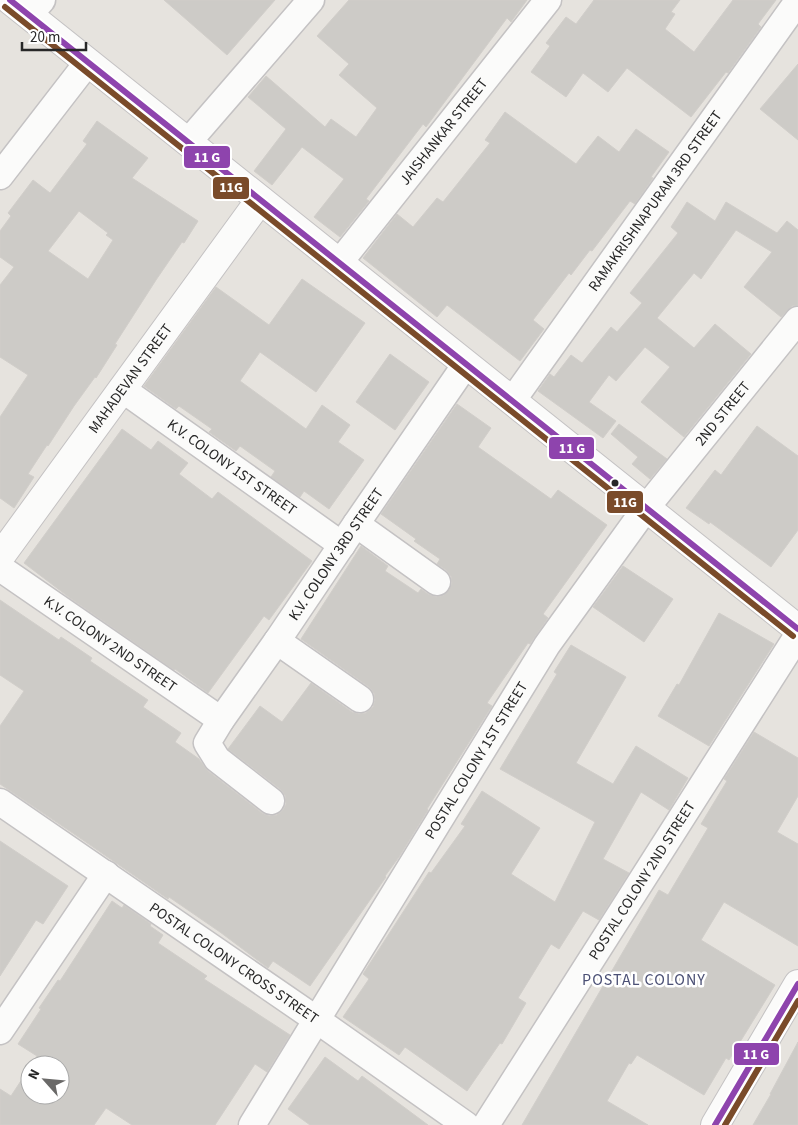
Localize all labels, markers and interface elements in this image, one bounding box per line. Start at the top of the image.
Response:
scale bar [22,20,86,52]
text: 20 m [30,27,60,48]
street label: JAISHANKAR STREET [394,74,493,189]
street label: RAMAKRISHNAPURAM 3RD STREET [583,106,727,296]
line badge: 11 G [183,145,231,169]
text: 11 G [194,148,220,168]
line badge: 11G [212,176,250,200]
text: 11G [219,178,243,198]
street label: MAHADEVAN STREET [83,319,177,437]
street label: 2ND STREET [690,377,755,450]
street label: K.V. COLONY 1ST STREET [163,414,301,520]
line badge: 11 G [548,436,595,460]
text: 11 G [559,439,585,459]
unlabelled marker [610,478,620,488]
street label: K.V. COLONY 3RD STREET [283,484,388,625]
line badge: 11G [606,490,644,514]
text: 11G [613,493,637,513]
street label: K.V. COLONY 2ND STREET [40,591,181,697]
street label: POSTAL COLONY 1ST STREET [420,678,533,843]
street label: POSTAL COLONY 2ND STREET [583,797,700,964]
street label: POSTAL COLONY CROSS STREET [145,897,323,1029]
district label: POSTAL COLONY [582,969,706,991]
line badge: 11 G [733,1042,780,1066]
text: 11 G [743,1045,769,1065]
north arrow [20,1055,70,1105]
text: N [23,1066,45,1083]

